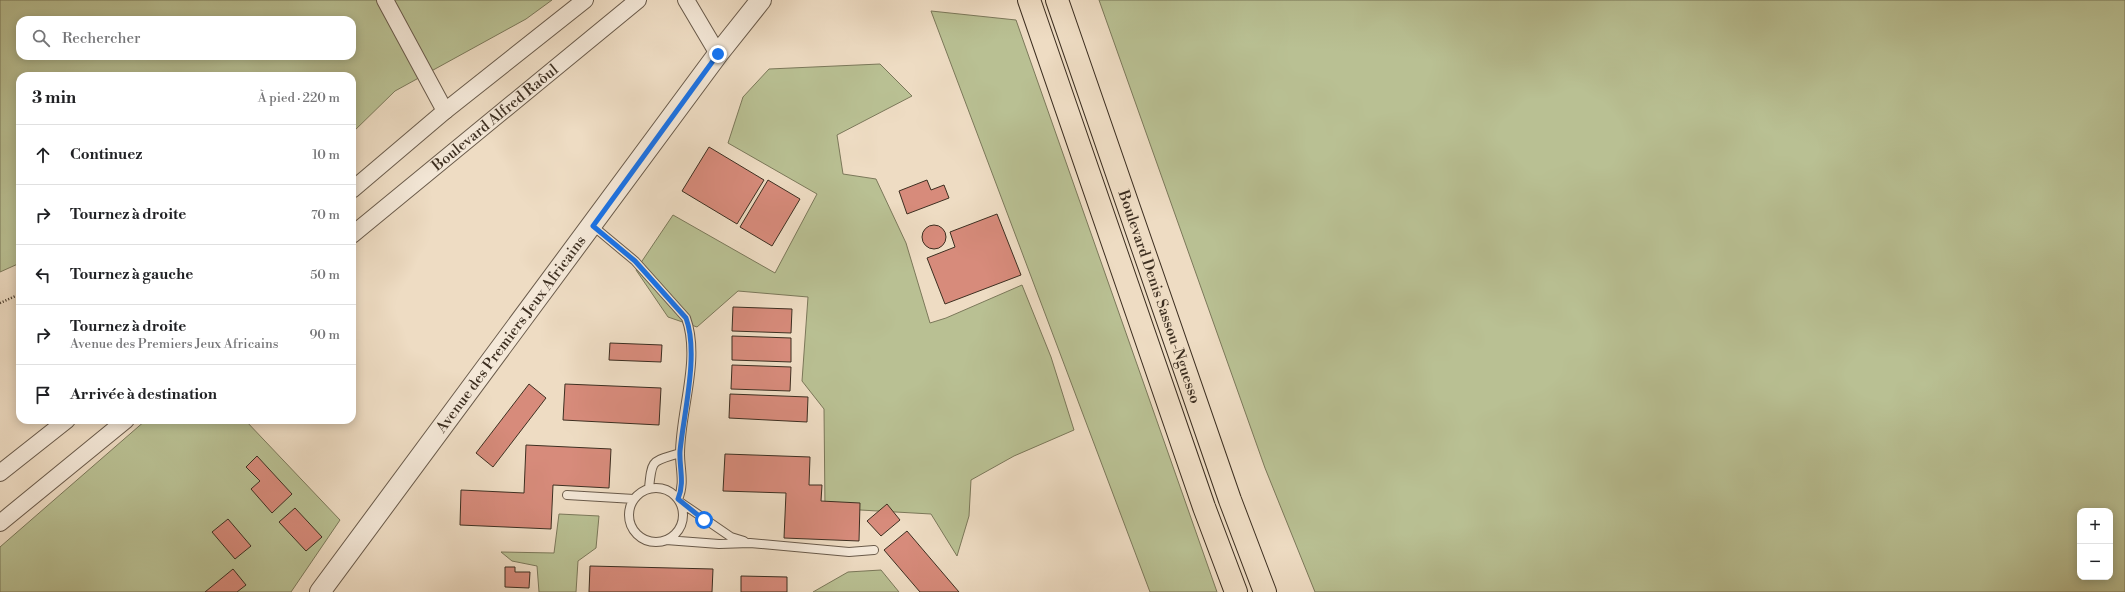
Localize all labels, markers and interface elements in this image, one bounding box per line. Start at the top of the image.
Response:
search box [16,16,356,60]
icon: search [30,27,52,49]
text: Rechercher [62,29,141,48]
route end [709,45,727,63]
street label: Boulevard Alfred Raôul [427,60,563,176]
text: 3 min [32,87,76,109]
text: À pied · 220 m [258,90,340,106]
icon: ahead [32,144,54,166]
text: Continuez [70,145,142,164]
text: 10 m [312,147,340,163]
street label: Boulevard Denis Sassou-Nguesso [1113,187,1205,406]
icon: right [32,204,54,226]
text: Tournez à droite [70,205,186,224]
text: 70 m [311,207,340,223]
street label: Avenue des Premiers Jeux Africains [431,232,591,437]
icon: left [32,264,54,286]
text: Tournez à gauche [70,265,193,284]
text: 50 m [310,267,340,283]
text: Tournez à droite [70,317,186,336]
icon: right [32,324,54,346]
text: 90 m [309,327,340,343]
text: Avenue des Premiers Jeux Africains [70,336,279,352]
icon: arrive [32,384,54,406]
text: Arrivée à destination [70,385,217,404]
map controls [2077,508,2113,580]
button: + [2077,508,2113,544]
route start [695,511,713,529]
button: − [2077,544,2113,580]

